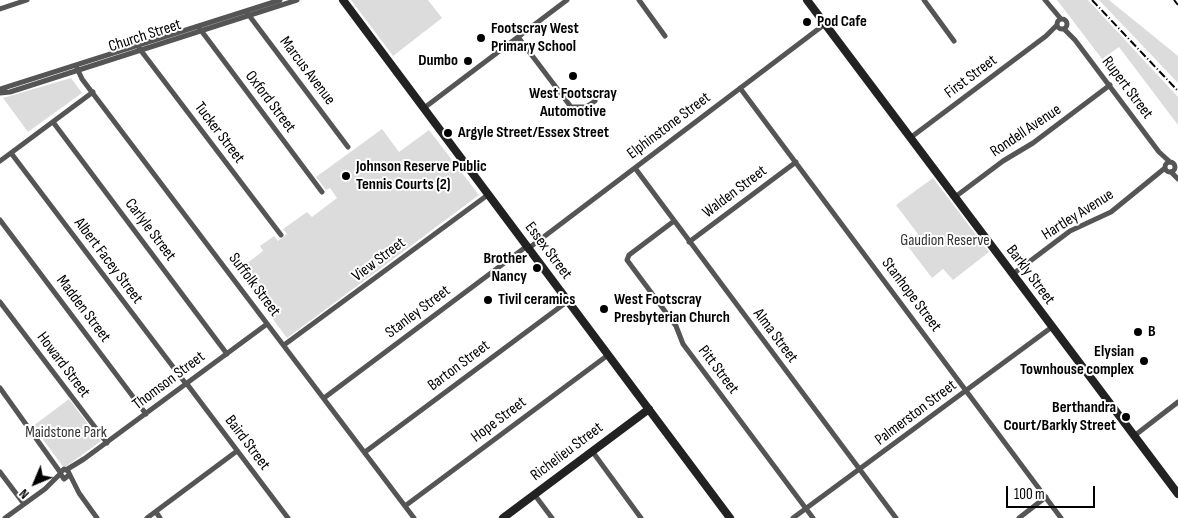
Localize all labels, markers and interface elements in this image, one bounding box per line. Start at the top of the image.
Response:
place label: Pod Cafe [817,12,867,32]
street label: Church Street [106,15,184,57]
marker: Pod Cafe [801,16,813,28]
place label: Footscray West Primary School [491,19,579,57]
marker: Footscray West Primary School [475,32,487,44]
street label: Marcus Avenue [275,33,339,109]
place label: Dumbo [418,51,458,71]
street label: First Street [941,51,1001,103]
street label: Rupert Street [1097,53,1157,123]
marker: Dumbo [462,55,474,67]
street label: Oxford Street [241,67,299,137]
marker: West Footscray Automotive [567,70,579,82]
place label: West Footscray Automotive [529,84,617,122]
street label: Elphinstone Street [623,88,715,164]
street label: Tucker Street [190,99,248,167]
street label: Rondell Avenue [987,100,1065,162]
place label: Argyle Street/Essex Street [458,123,609,143]
marker: Argyle Street/Essex Street [442,127,454,139]
place label: Johnson Reserve Public Tennis Courts (2) [356,157,487,195]
street label: Walden Street [699,162,771,222]
marker: Johnson Reserve Public Tennis Courts (2) [340,170,352,182]
street label: Hartley Avenue [1039,185,1117,245]
street label: Carlyle Street [120,195,180,265]
street label: Albert Facey Street [70,214,146,308]
street label: Essex Street [520,219,576,283]
park label: Gaudion Reserve [900,231,990,251]
street label: View Street [349,234,409,286]
street label: Barkly Street [1001,241,1059,309]
place label: Brother Nancy [483,249,527,287]
street label: Suffolk Street [224,250,284,320]
street label: Stanhope Street [877,254,945,336]
marker: Brother Nancy [531,262,543,274]
street label: Madden Street [52,272,114,346]
street label: Stanley Street [382,281,454,343]
place label: Tivil ceramics [498,290,575,310]
place label: West Footscray Presbyterian Church [614,290,730,328]
marker: Tivil ceramics [482,294,494,306]
marker: West Footscray Presbyterian Church [598,303,610,315]
street label: Alma Street [748,305,802,367]
place label: B [1148,322,1156,342]
marker: B [1132,326,1144,338]
street label: Howard Street [32,328,94,402]
street label: Barton Street [424,336,494,396]
street label: Pitt Street [694,342,742,398]
place label: Elysian Townhouse complex [1020,342,1134,380]
street label: Thomson Street [129,348,209,414]
marker: Elysian Townhouse complex [1138,355,1150,367]
street label: Palmerston Street [871,376,961,450]
street label: Hope Street [468,393,530,447]
place label: Berthandra Court/Barkly Street [1003,398,1116,436]
marker: Berthandra Court/Barkly Street [1120,411,1132,423]
street label: Baird Street [220,412,274,474]
street label: Richelieu Street [527,419,607,485]
park label: Maidstone Park [25,423,107,443]
north arrow [10,458,60,508]
scale bar [1008,476,1097,508]
text: N [15,485,33,503]
text: 100 m [1014,485,1045,504]

